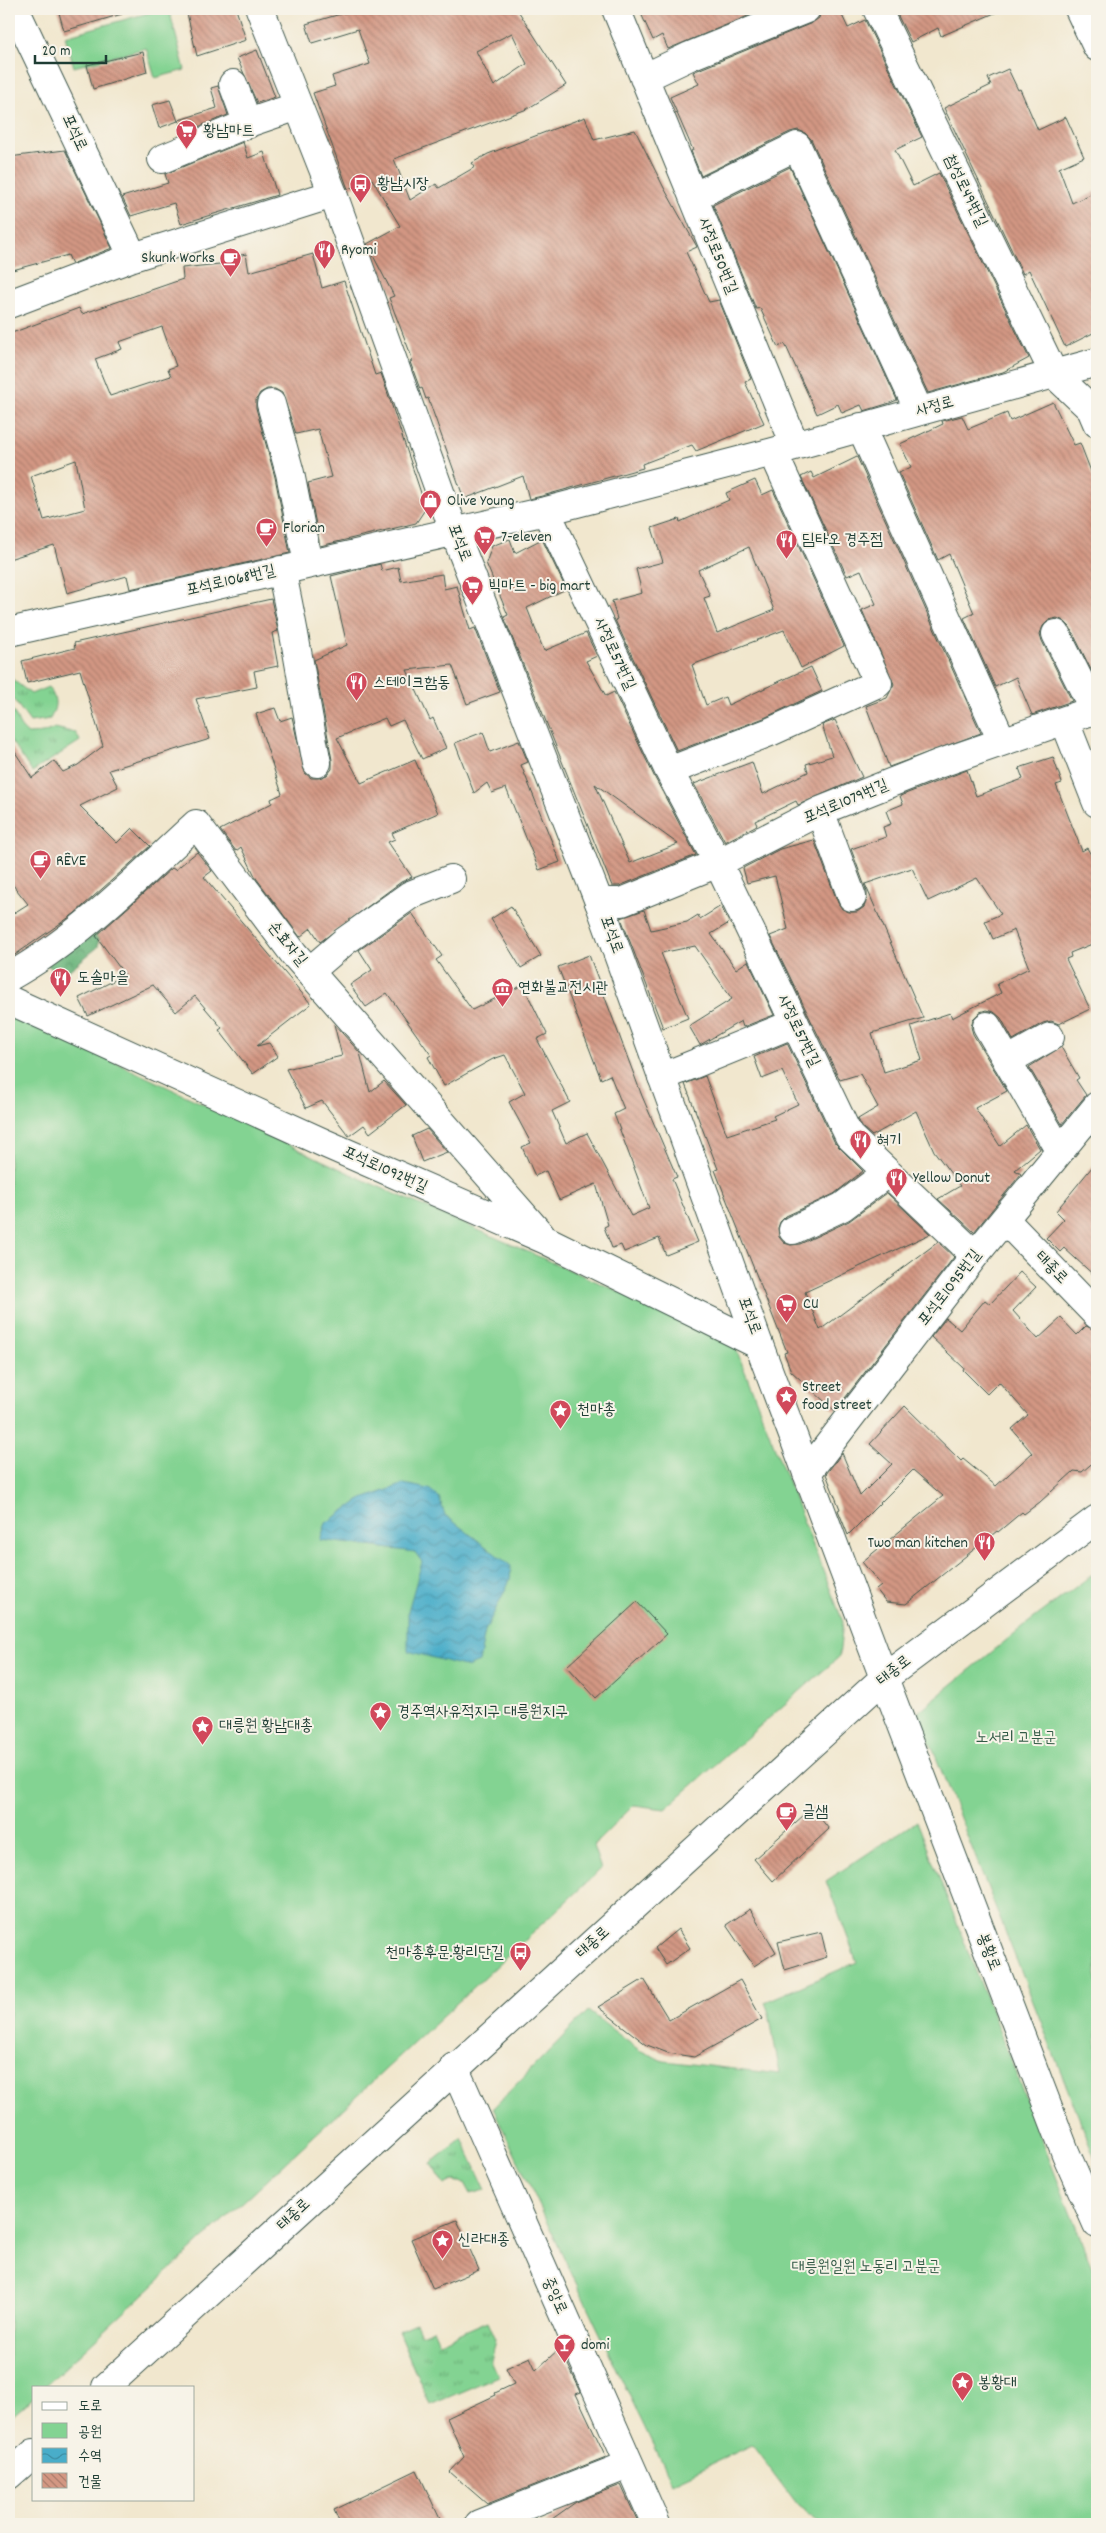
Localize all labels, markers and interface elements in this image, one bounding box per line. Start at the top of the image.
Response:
scale bar [35,32,106,64]
text: 20 m [42,41,70,63]
street label: 포석로 [55,111,93,155]
supermarket icon: 황남마트 [175,119,199,150]
place label: 황남마트 [203,120,255,143]
street label: 첨성로49번길 [937,151,993,231]
bus stop icon: 황남시장 [349,172,373,203]
place label: 황남시장 [377,173,429,196]
street label: 사정로50번길 [691,214,743,298]
restaurant icon: Ryomi [313,238,337,269]
place label: Ryomi [341,239,376,262]
cafe icon: Skunk Works [219,246,243,277]
place label: Skunk Works [141,247,215,270]
street label: 사정로 [913,391,957,423]
shop icon: Olive Young [419,489,443,520]
place label: Olive Young [447,490,515,513]
cafe icon: Florian [255,516,279,547]
place label: Florian [283,517,325,540]
street label: 포석로 [441,521,477,565]
supermarket icon: 7-eleven [473,525,497,556]
place label: 7-eleven [501,526,552,549]
restaurant icon: 딤타오 경주점 [774,528,798,559]
place label: 딤타오 경주점 [802,529,883,552]
street label: 포석로1068번길 [184,560,278,602]
supermarket icon: 빅마트 - big mart [460,574,484,605]
place label: 빅마트 - big mart [488,575,590,598]
street label: 사정로57번길 [587,614,641,694]
restaurant icon: 스테이크함동 [345,671,369,702]
place label: 스테이크함동 [373,672,450,695]
street label: 포석로1079번길 [800,774,892,830]
cafe icon: RÊVE [28,849,52,880]
place label: RÊVE [56,850,87,873]
street label: 포석로 [594,913,628,957]
street label: 손효자길 [262,917,312,971]
restaurant icon: 도솔마을 [49,966,73,997]
place label: 도솔마을 [77,967,129,990]
museum icon: 연화불교전시관 [490,976,514,1007]
place label: 연화불교전시관 [518,977,608,1000]
street label: 사정로57번길 [771,991,825,1071]
restaurant icon: 혀기 [848,1129,872,1160]
place label: 혀기 [876,1130,902,1153]
street label: 포석로1092번길 [339,1141,431,1199]
restaurant icon: Yellow Donut [885,1166,909,1197]
place label: Yellow Donut [913,1167,990,1190]
street label: 포석로1095번길 [913,1245,987,1331]
street label: 태종로 [1029,1246,1073,1290]
supermarket icon: CU [775,1292,799,1323]
place label: CU [803,1293,819,1316]
street label: 포석로 [732,1294,766,1338]
place label: Street food street [802,1376,872,1417]
place icon: Street food street [774,1384,798,1415]
place icon: 천마총 [549,1398,573,1429]
place label: 천마총 [577,1399,616,1422]
restaurant icon: Two man kitchen [972,1531,996,1562]
place label: Two man kitchen [867,1532,968,1555]
street label: 태종로 [872,1650,916,1692]
place icon: 경주역사유적지구 대릉원지구 [369,1700,393,1731]
place label: 경주역사유적지구 대릉원지구 [397,1701,568,1724]
place icon: 대릉원 황남대총 [191,1714,215,1745]
place label: 대릉원 황남대총 [219,1715,313,1738]
park label: 노서리 고분군 [976,1727,1056,1750]
cafe icon: 글샘 [774,1800,798,1831]
place label: 글샘 [802,1801,828,1824]
street label: 태종로 [571,1922,615,1964]
street label: 봉황로 [970,1930,1006,1974]
bus stop icon: 천마총후문.황리단길 [508,1941,532,1972]
place label: 천마총후문.황리단길 [385,1942,504,1965]
street label: 태종로 [272,2193,316,2237]
place icon: 신라대종 [430,2228,454,2259]
place label: 신라대종 [458,2229,510,2252]
park label: 대릉원일원 노동리 고분군 [792,2256,940,2279]
street label: 중앙로 [536,2274,572,2318]
bar icon: domi [553,2333,577,2364]
place label: domi [581,2334,610,2357]
place icon: 봉황대 [950,2371,974,2402]
place label: 봉황대 [978,2372,1017,2395]
legend [32,2386,195,2500]
text: 도로 [78,2396,102,2418]
text: 공원 [78,2422,102,2444]
text: 수역 [78,2446,102,2468]
text: 건물 [78,2472,102,2494]

